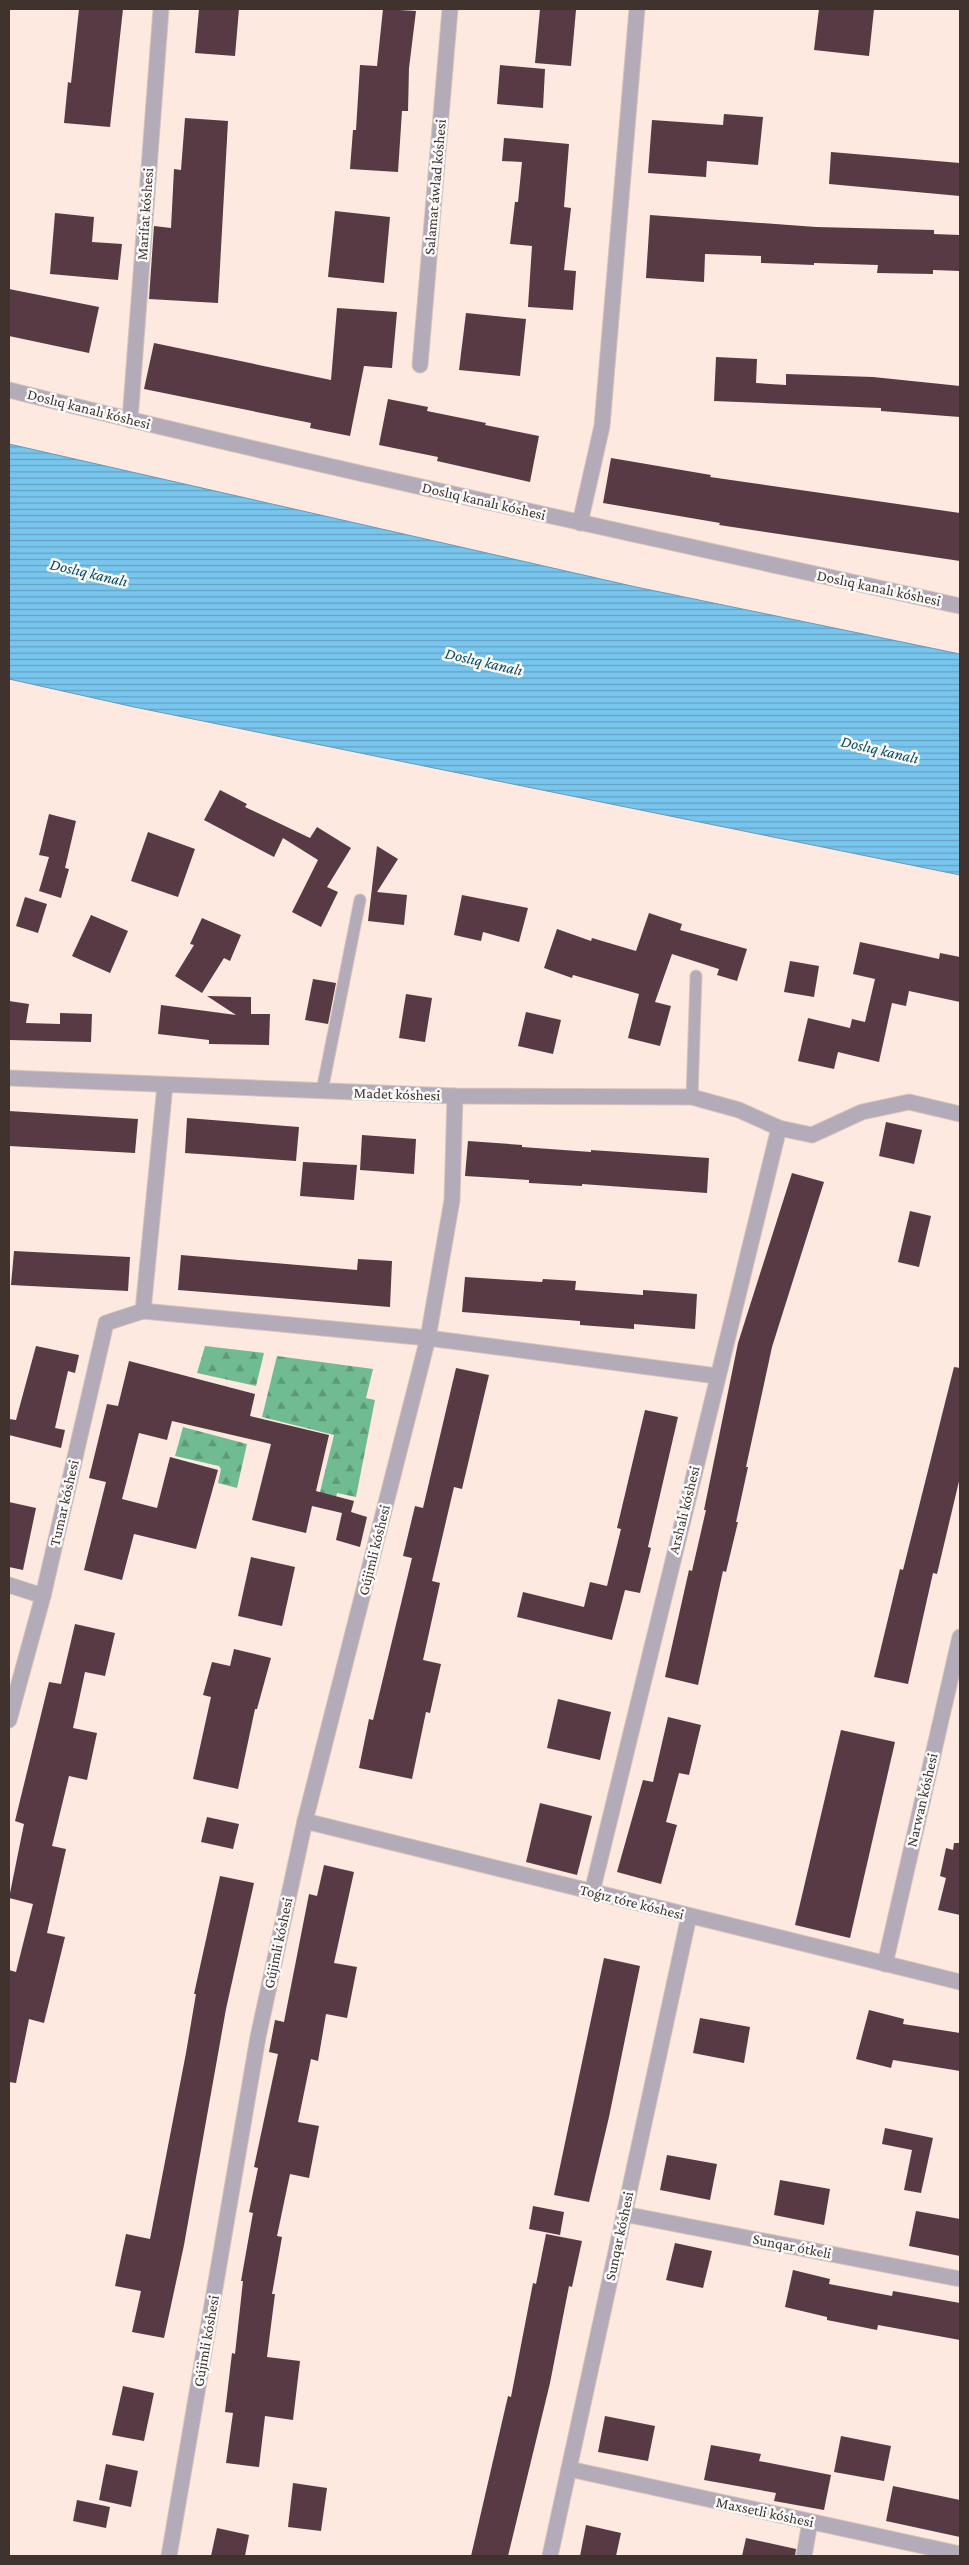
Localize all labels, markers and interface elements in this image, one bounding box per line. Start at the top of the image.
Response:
street label: Salamat áwlad kóshesi [421,119,449,255]
street label: Marifat kóshesi [134,167,156,261]
street label: Doslıq kanalı kóshesi [26,386,152,433]
street label: Doslıq kanalı kóshesi [420,479,547,524]
water label: Doslıq kanalı [48,555,129,591]
street label: Doslıq kanalı kóshesi [815,567,942,610]
water label: Doslıq kanalı [443,644,524,680]
water label: Doslıq kanalı [839,732,920,768]
street label: Madet kóshesi [353,1084,441,1104]
street label: Tumar kóshesi [46,1458,82,1548]
street label: Arshalı kóshesi [665,1464,703,1556]
street label: Gújimli kóshesi [355,1503,394,1597]
street label: Narwan kóshesi [903,1752,941,1848]
street label: Toǵız tóre kóshesi [578,1881,686,1924]
street label: Gújimli kóshesi [261,1896,296,1990]
street label: Sunqar kóshesi [602,2190,637,2282]
street label: Sunqar ótkeli [751,2231,833,2262]
street label: Gújimli kóshesi [190,2294,223,2388]
street label: Maxsetli kóshesi [715,2494,815,2530]

